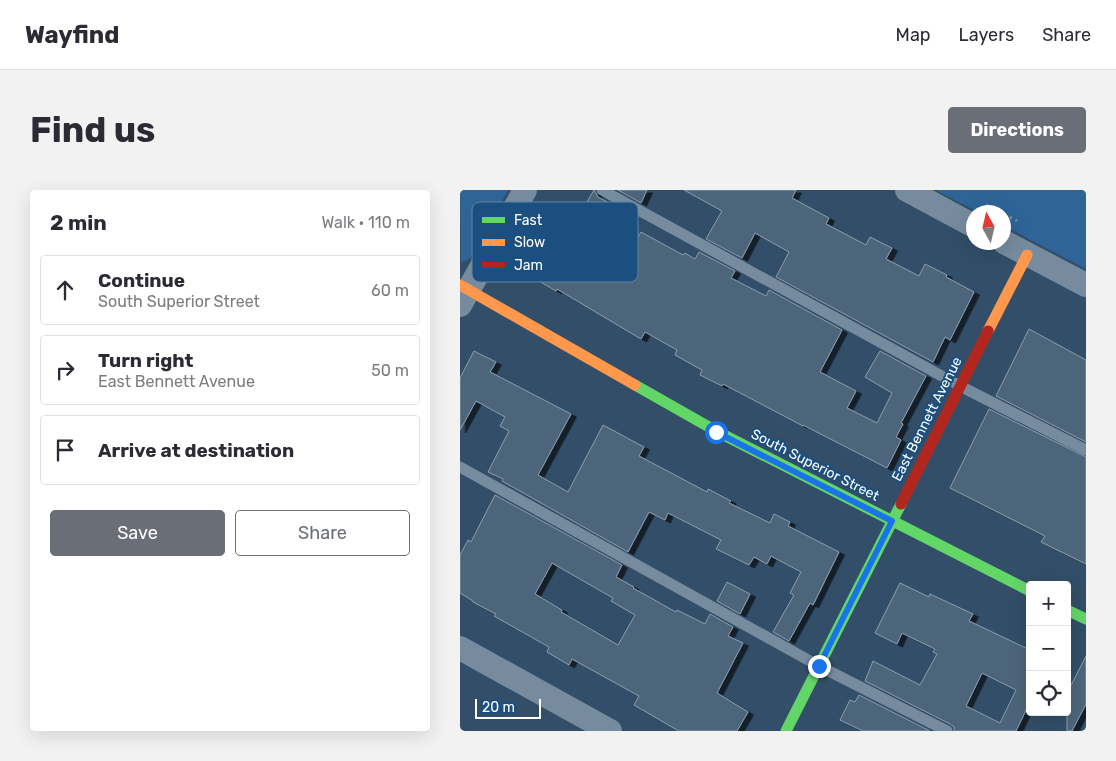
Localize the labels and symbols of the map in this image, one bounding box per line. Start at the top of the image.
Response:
legend [472,202,638,282]
north arrow [966,205,1011,250]
text: Fast [514,212,543,229]
text: Slow [514,234,545,251]
text: Jam [514,257,543,274]
street label: East Bennett Avenue [888,354,966,484]
route start [705,421,728,444]
street label: South Superior Street [748,425,882,505]
route end [808,655,831,678]
scale bar [475,696,541,719]

